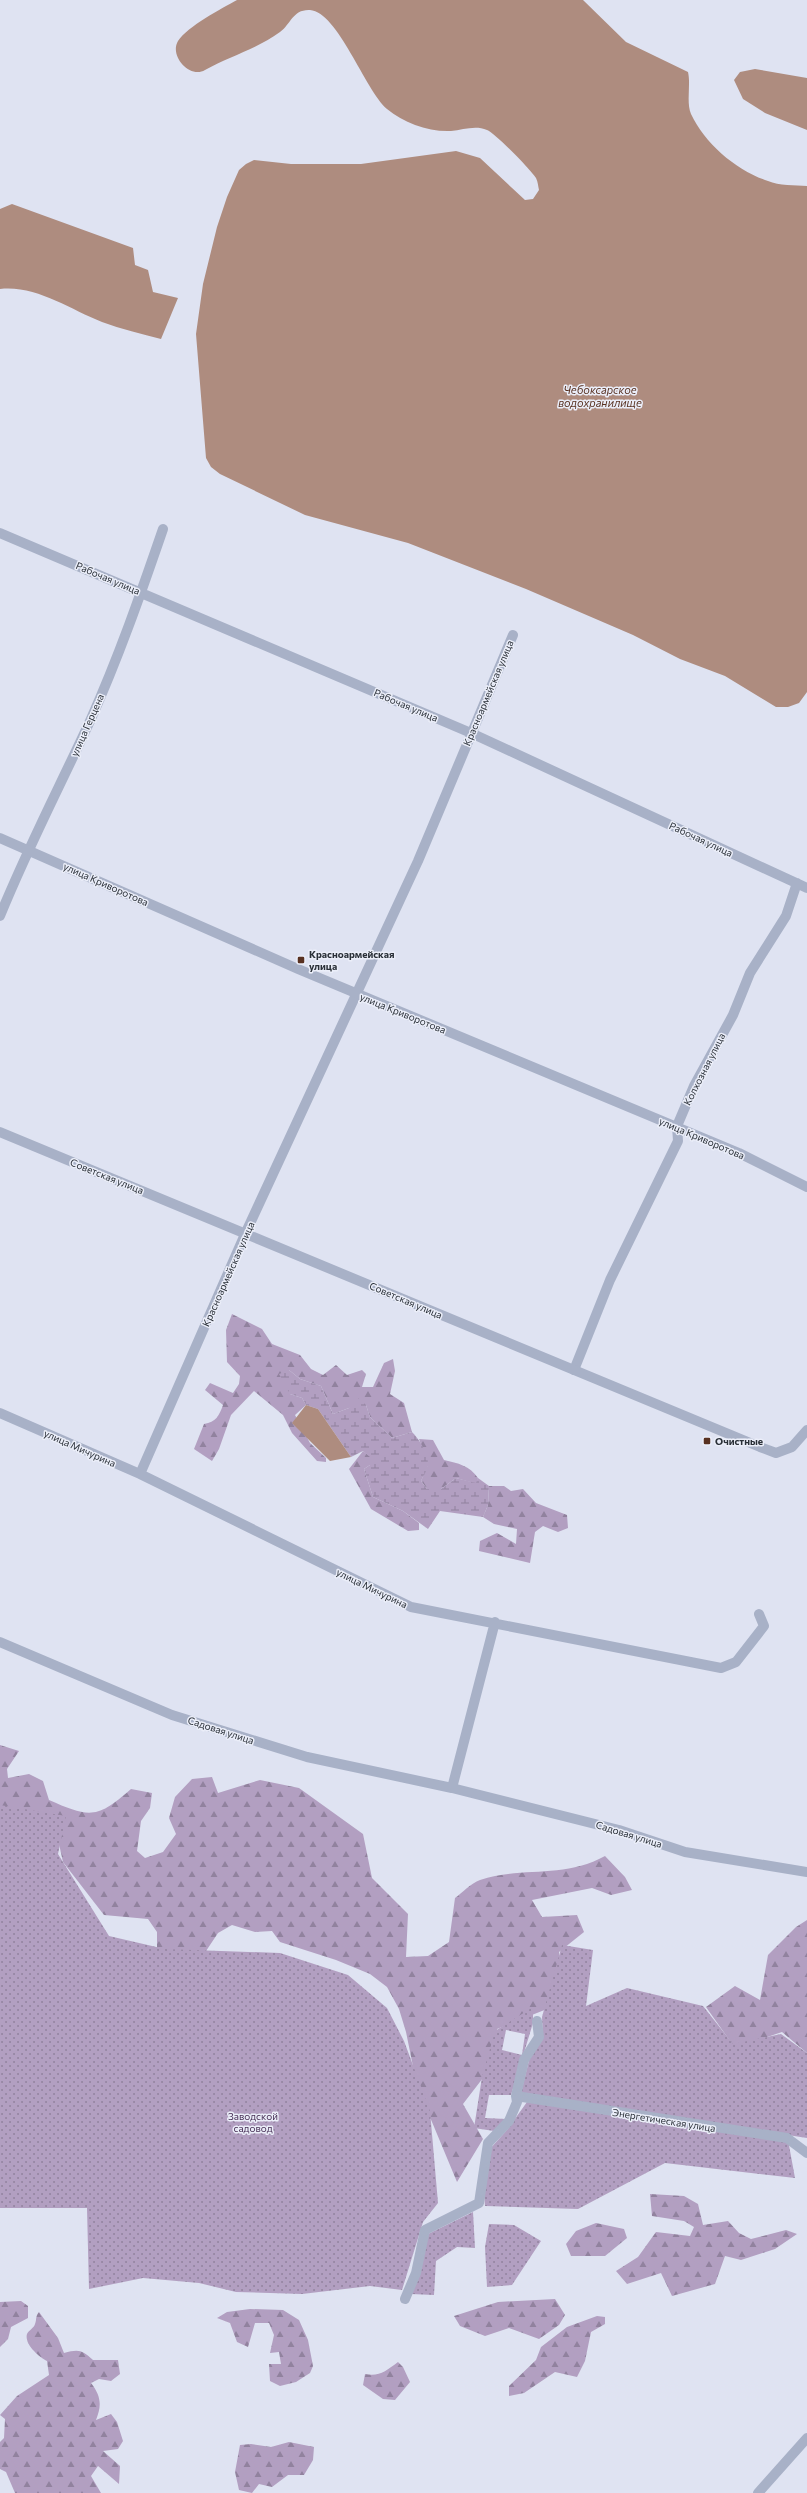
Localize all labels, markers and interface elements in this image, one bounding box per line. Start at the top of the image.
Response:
water label: Чебоксарское водохранилище [558,383,642,409]
street label: Рабочая улица [74,559,142,597]
street label: Красноармейская улица [460,638,516,748]
street label: Рабочая улица [372,686,440,724]
street label: улица Герцена [68,692,106,758]
street label: Рабочая улица [667,819,735,859]
street label: улица Криворотова [62,860,150,908]
place label: Красноармейская улица [309,948,395,972]
marker: Красноармейская улица [296,955,306,965]
street label: улица Криворотова [358,990,448,1036]
street label: Колхозная улица [681,1031,727,1107]
street label: улица Криворотова [657,1115,747,1161]
street label: Советская улица [69,1156,145,1196]
street label: Красноармейская улица [199,1220,257,1328]
street label: Советская улица [368,1279,444,1321]
street label: улица Мичурина [42,1427,118,1469]
place label: Очистные [715,1435,763,1447]
marker: Очистные [702,1436,712,1446]
street label: улица Мичурина [335,1566,409,1610]
street label: Садовая улица [186,1714,256,1746]
street label: Садовая улица [594,1818,664,1850]
street label: Энергетическая улица [612,2106,716,2134]
park label: Заводской садовод [228,2110,278,2134]

